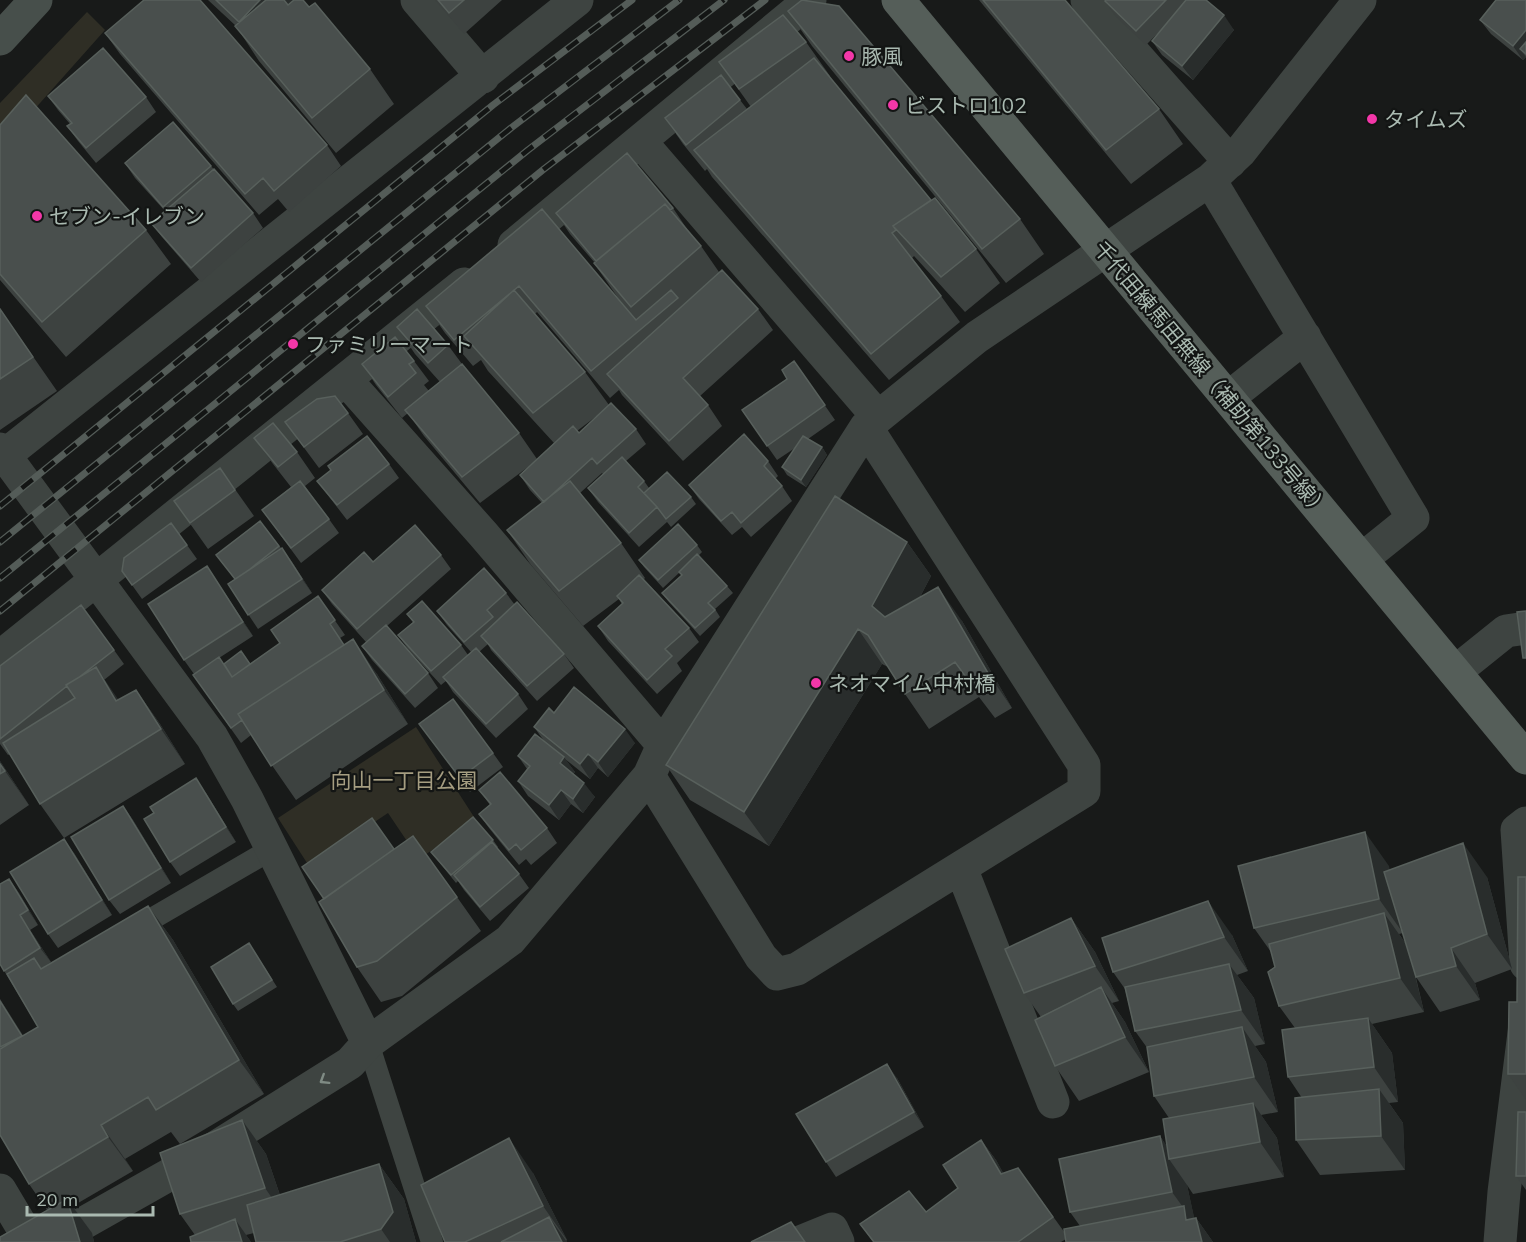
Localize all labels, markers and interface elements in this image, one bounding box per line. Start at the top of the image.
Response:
place label: 豚風 [861,43,903,69]
marker: 豚風 [842,49,856,63]
place label: ビストロ102 [905,92,1027,118]
marker: ビストロ102 [886,98,900,112]
place label: タイムズ [1384,106,1468,132]
marker: タイムズ [1365,112,1379,126]
place label: セブン-イレブン [49,203,205,229]
marker: セブン-イレブン [30,209,44,223]
street label: 千代田練馬田無線（補助第133号線） [1089,236,1335,522]
place label: ファミリーマート [305,331,473,357]
marker: ファミリーマート [286,337,300,351]
place label: ネオマイム中村橋 [828,670,996,696]
marker: ネオマイム中村橋 [809,676,823,690]
park label: 向山一丁目公園 [331,767,478,793]
one-way arrow [319,1073,330,1084]
scale bar [27,1179,153,1217]
text: 20 m [36,1188,78,1211]

